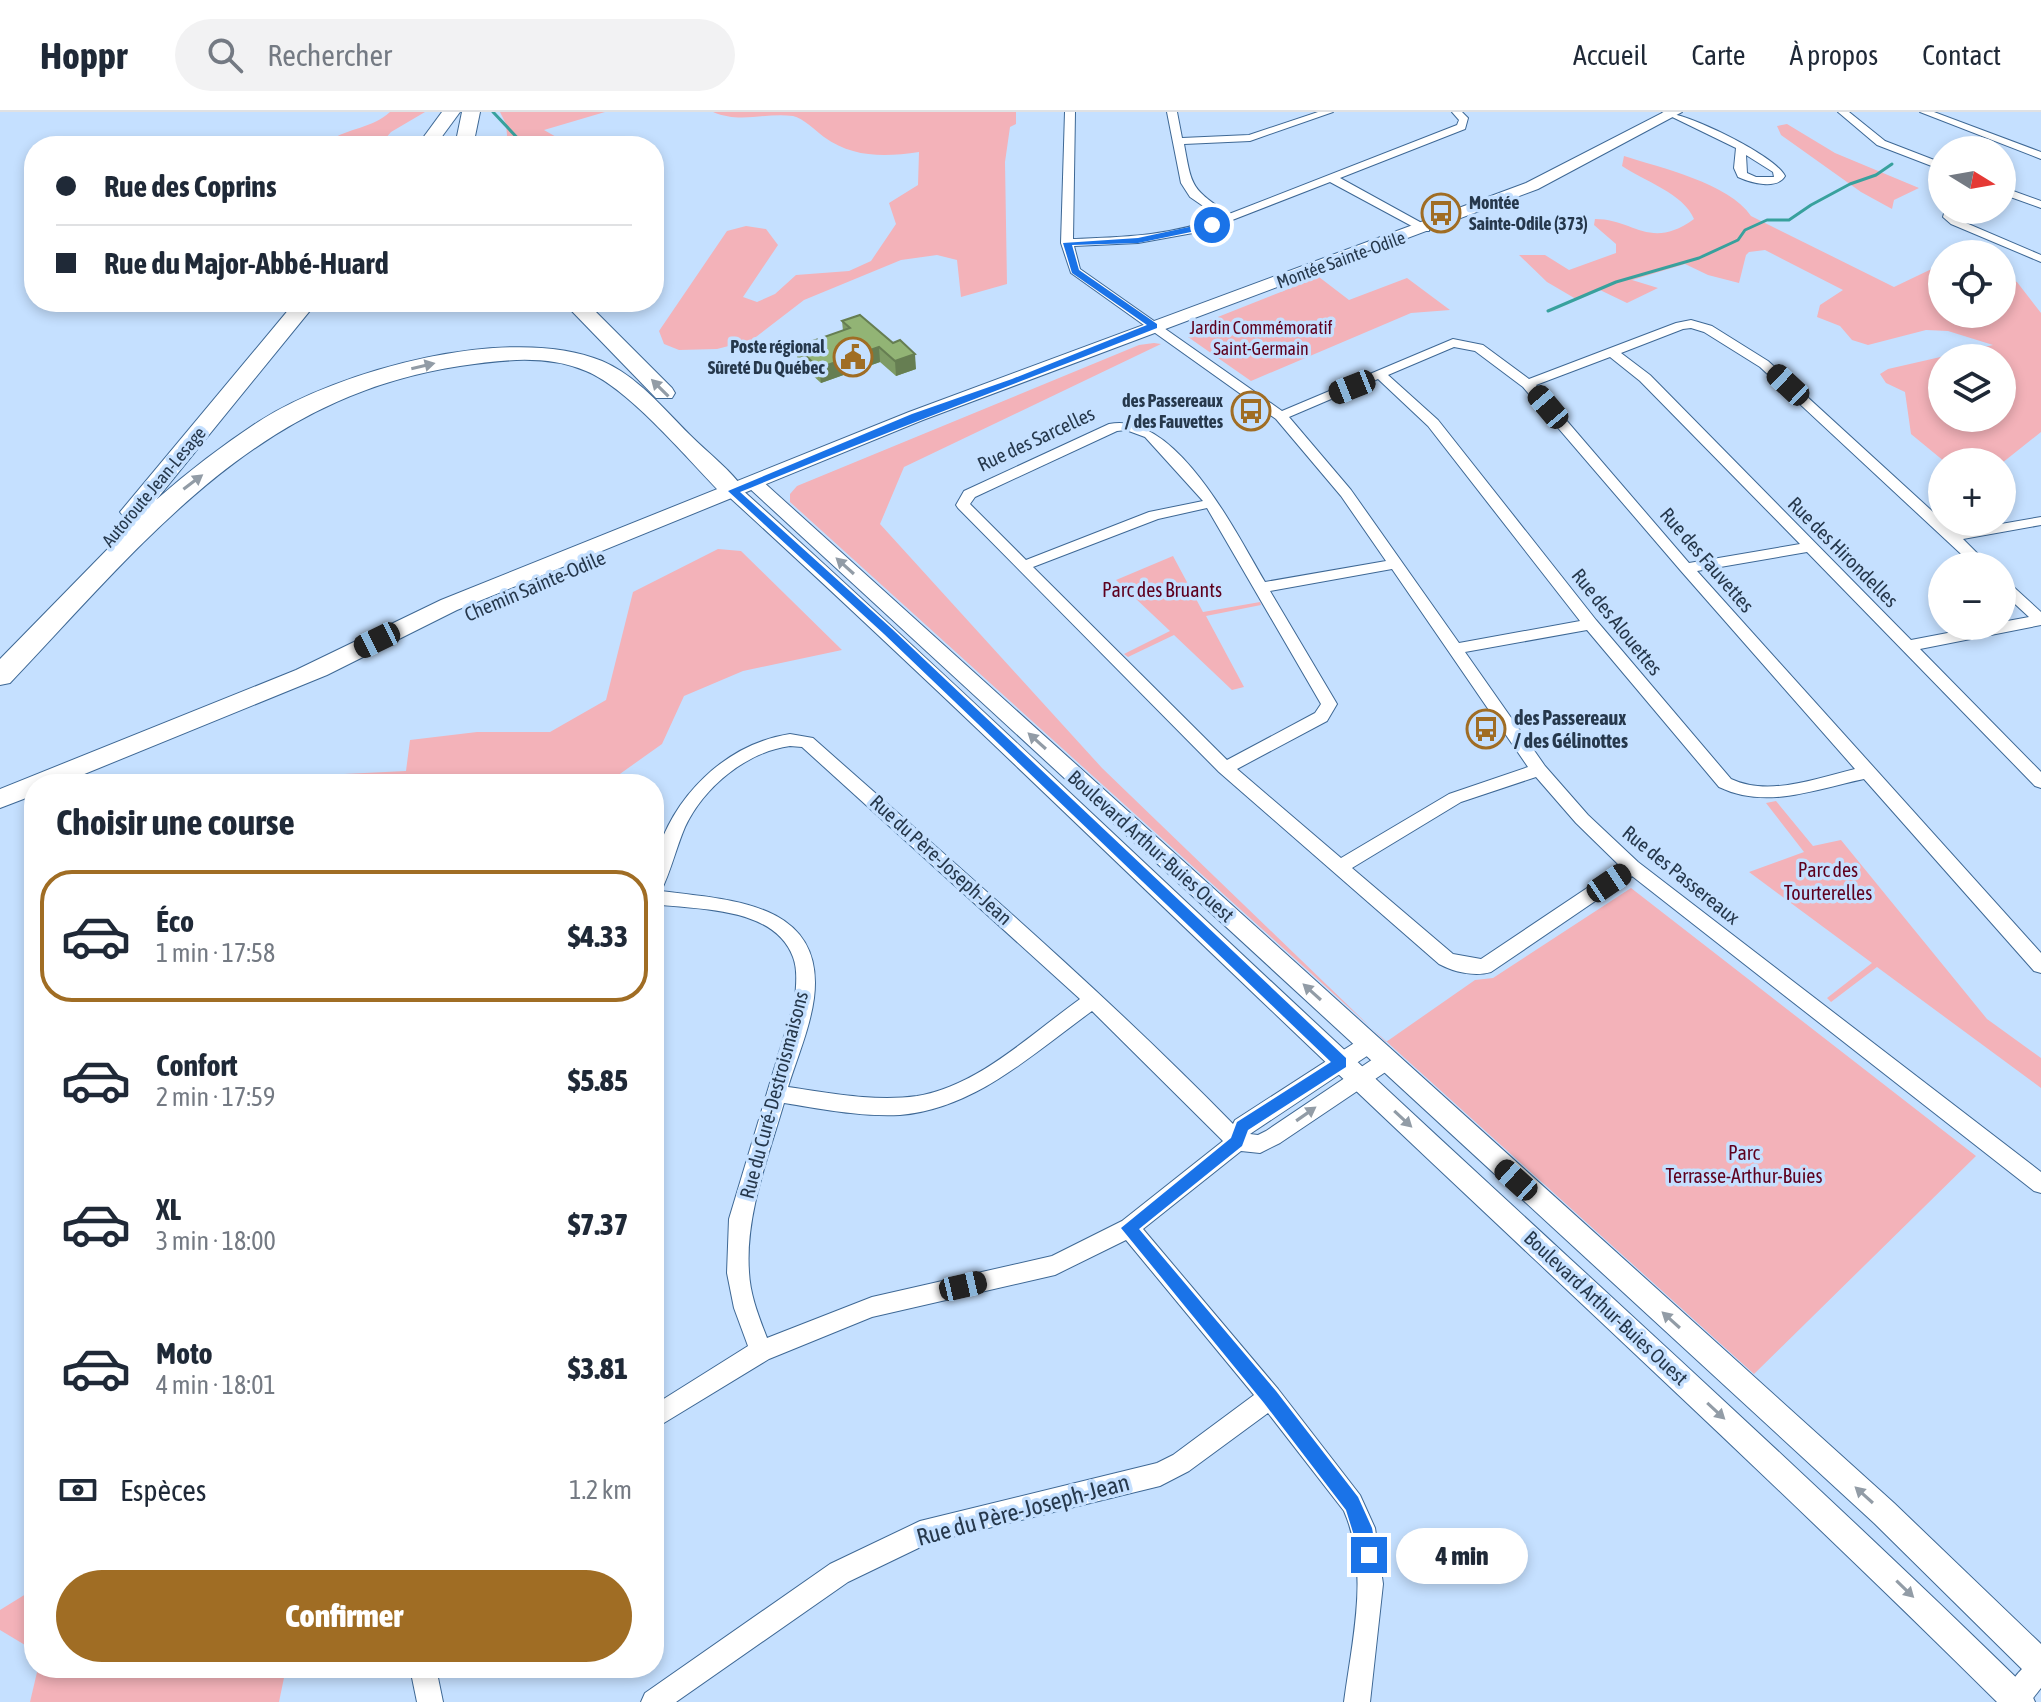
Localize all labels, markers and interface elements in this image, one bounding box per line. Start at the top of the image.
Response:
search box [175,19,735,91]
icon: search [203,33,247,77]
text: Hoppr [40,34,127,77]
text: Rechercher [267,38,392,72]
text: Accueil [1573,39,1647,71]
text: Carte [1691,39,1746,71]
text: À propos [1790,39,1878,71]
text: Contact [1922,39,2001,71]
north arrow [1928,136,2016,224]
map controls [1928,136,2016,640]
text: Rue des Coprins [104,169,276,203]
bus stop icon: Montée Sainte-Odile (373) [1420,192,1462,234]
place label: Montée Sainte-Odile (373) [1469,192,1588,234]
route start [1194,207,1230,243]
street label: Montée Sainte-Odile [1274,227,1408,293]
button: locate [1928,240,2016,328]
text: Rue du Major-Abbé-Huard [104,246,389,280]
park label: Jardin Commémoratif Saint-Germain [1190,317,1333,359]
place label: Poste régional Sûreté Du Québec [708,336,825,378]
public building icon: Poste régional Sûreté Du Québec [832,336,874,378]
button: layers [1928,344,2016,432]
one-way arrow [410,359,435,372]
car [1762,360,1814,410]
car [1325,367,1379,407]
one-way arrow [651,379,670,398]
car [1523,381,1573,433]
place label: des Passereaux / des Fauvettes [1122,390,1224,432]
bus stop icon: des Passereaux / des Fauvettes [1230,390,1272,432]
street label: Rue des Sarcelles [974,401,1098,476]
street label: Autoroute Jean-Lesage [97,422,210,551]
button: + [1928,448,2016,536]
one-way arrow [183,475,204,491]
street label: Rue des Hirondelles [1784,492,1903,611]
street label: Rue des Fauvettes [1656,503,1759,617]
street label: Chemin Sainte-Odile [461,545,609,626]
button: − [1928,552,2016,640]
one-way arrow [835,558,855,575]
street label: Rue des Alouettes [1567,564,1667,680]
park label: Parc des Bruants [1102,578,1222,601]
car [350,619,404,661]
place label: des Passereaux / des Gélinottes [1514,706,1628,752]
bus stop icon: des Passereaux / des Gélinottes [1465,708,1507,750]
one-way arrow [1028,733,1047,751]
street label: Boulevard Arthur-Buies Ouest [1064,765,1239,926]
street label: Rue du Père-Joseph-Jean [866,790,1017,929]
text: Choisir une course [56,801,295,843]
street label: Rue des Passereaux [1618,820,1744,929]
park label: Parc des Tourterelles [1784,858,1872,904]
car [1582,860,1636,906]
icon: car [60,900,132,972]
text: Éco [156,904,194,938]
text: $4.33 [568,919,628,953]
text: 1 min · 17:58 [156,938,275,968]
one-way arrow [1302,983,1321,1001]
street label: Rue du Curé-Destroismaisons [735,989,812,1201]
icon: car [60,1044,132,1116]
text: Confort [156,1048,238,1082]
text: $5.85 [568,1063,628,1097]
text: 2 min · 17:59 [156,1082,275,1112]
one-way arrow [1295,1107,1316,1122]
one-way arrow [1393,1109,1412,1127]
park label: Parc Terrasse-Arthur-Buies [1666,1141,1822,1187]
car [1490,1155,1542,1205]
icon: car [60,1188,132,1260]
text: XL [156,1192,181,1226]
text: $7.37 [568,1207,628,1241]
text: 3 min · 18:00 [156,1226,276,1256]
street label: Boulevard Arthur-Buies Ouest [1520,1226,1693,1390]
car [937,1269,989,1303]
one-way arrow [1662,1312,1681,1330]
icon: car [60,1332,132,1404]
text: Moto [156,1336,213,1370]
text: $3.81 [568,1351,628,1385]
text: 4 min · 18:01 [156,1370,276,1400]
one-way arrow [1706,1401,1725,1419]
icon: cash [56,1468,100,1512]
street label: Rue du Père-Joseph-Jean [914,1468,1132,1551]
text: Espèces [120,1473,206,1507]
text: 1.2 km [569,1475,632,1505]
one-way arrow [1855,1486,1874,1504]
callout: 4 min [1397,1527,1529,1583]
route end [1351,1537,1387,1573]
text: 4 min [1435,1541,1489,1571]
button: Confirmer [56,1570,632,1662]
one-way arrow [1895,1579,1914,1597]

